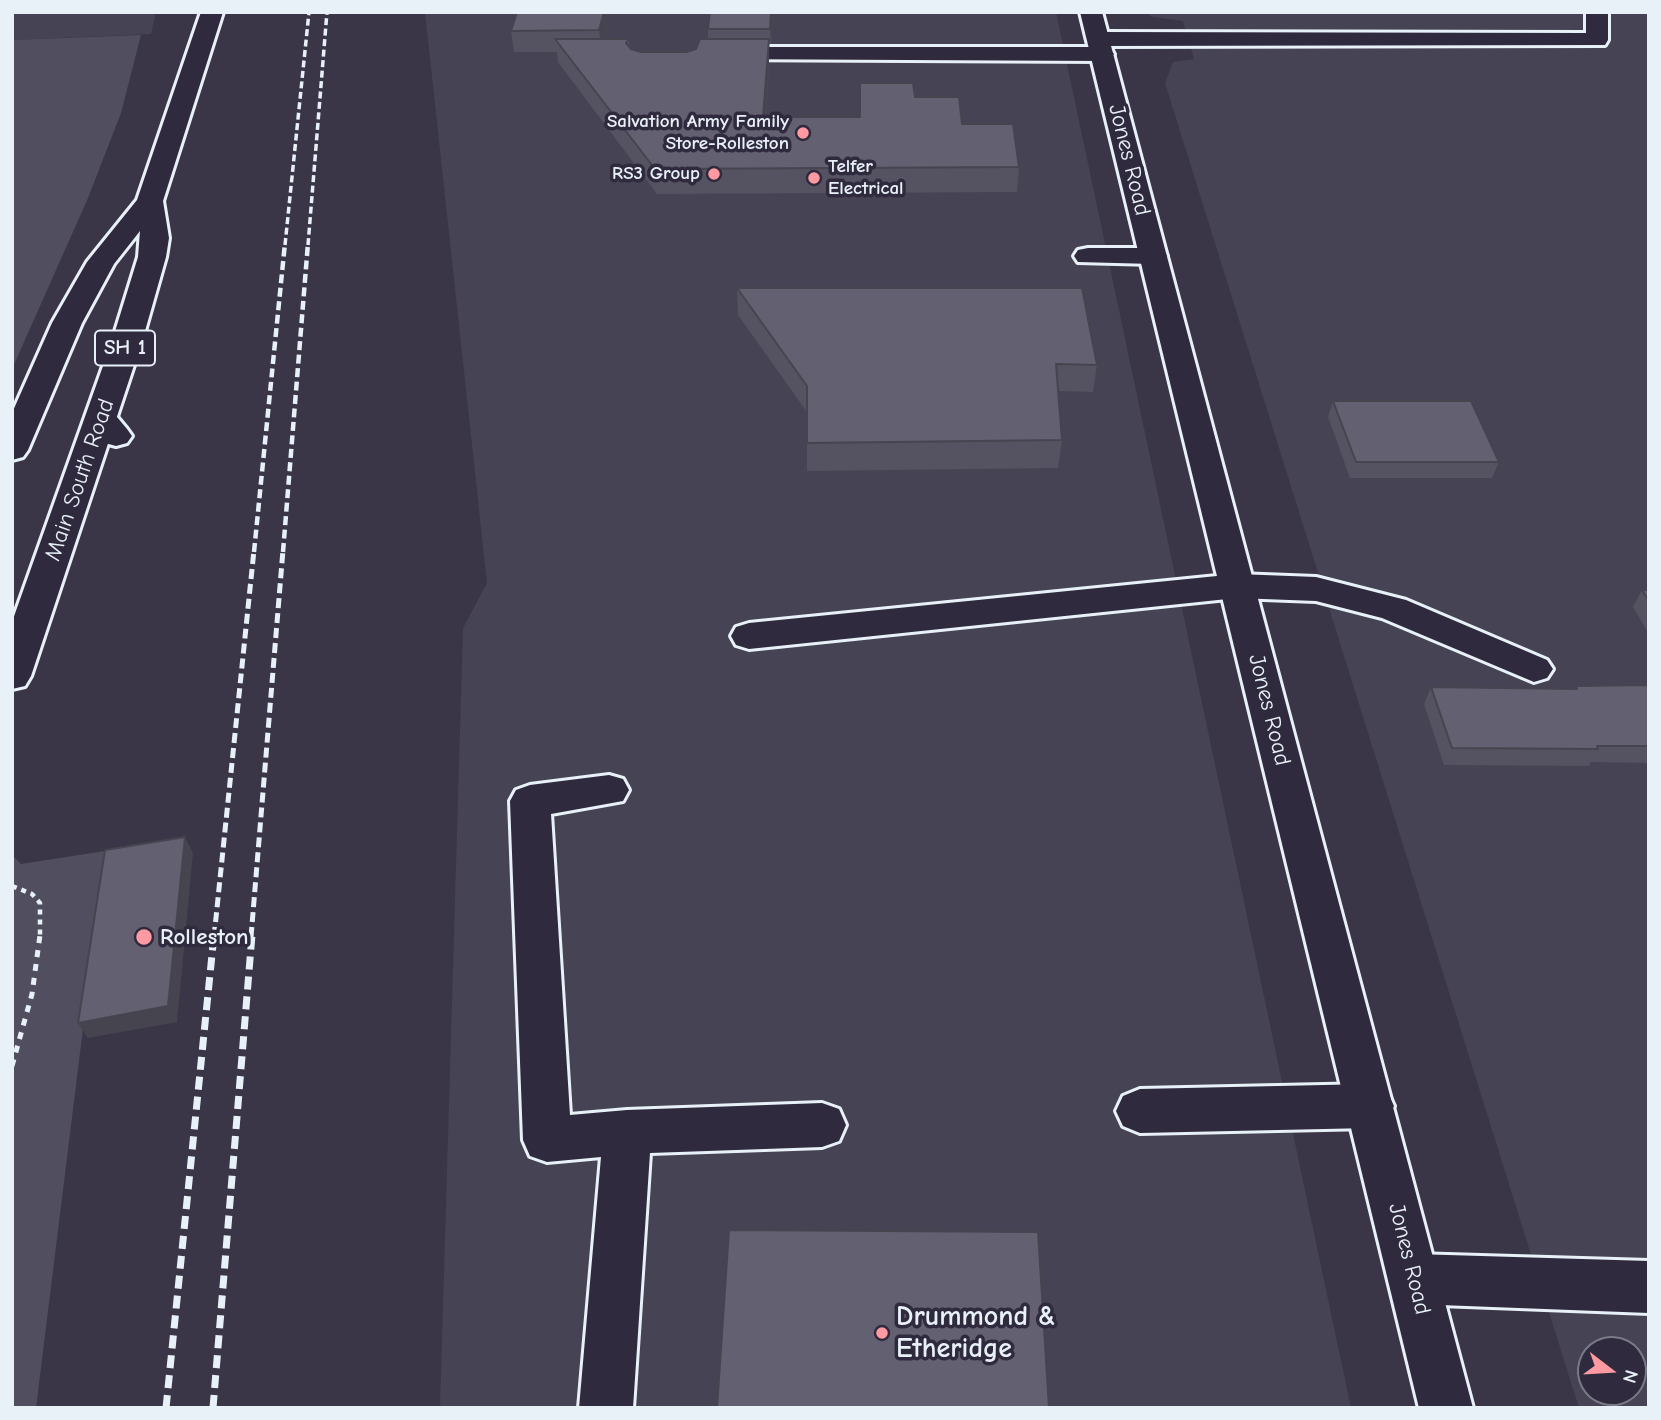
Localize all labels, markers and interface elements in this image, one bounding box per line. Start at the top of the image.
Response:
street label: Jones Road [1102,101,1156,219]
place label: Salvation Army Family Store-Rolleston [607,111,789,155]
marker: Salvation Army Family Store-Rolleston [795,125,811,141]
place label: Telfer Electrical [828,156,904,200]
place label: RS3 Group [612,163,700,185]
marker: RS3 Group [706,166,722,182]
marker: Telfer Electrical [806,170,822,186]
road number: SH 1 [95,330,155,366]
street label: Main South Road [39,395,121,565]
street label: Jones Road [1242,651,1296,769]
place label: Rolleston [160,923,249,951]
marker: Rolleston [134,927,154,947]
street label: Jones Road [1382,1200,1436,1318]
place label: Drummond & Etheridge [896,1300,1056,1366]
marker: Drummond & Etheridge [874,1325,890,1341]
north arrow [1577,1336,1647,1406]
text: N [1618,1367,1643,1386]

